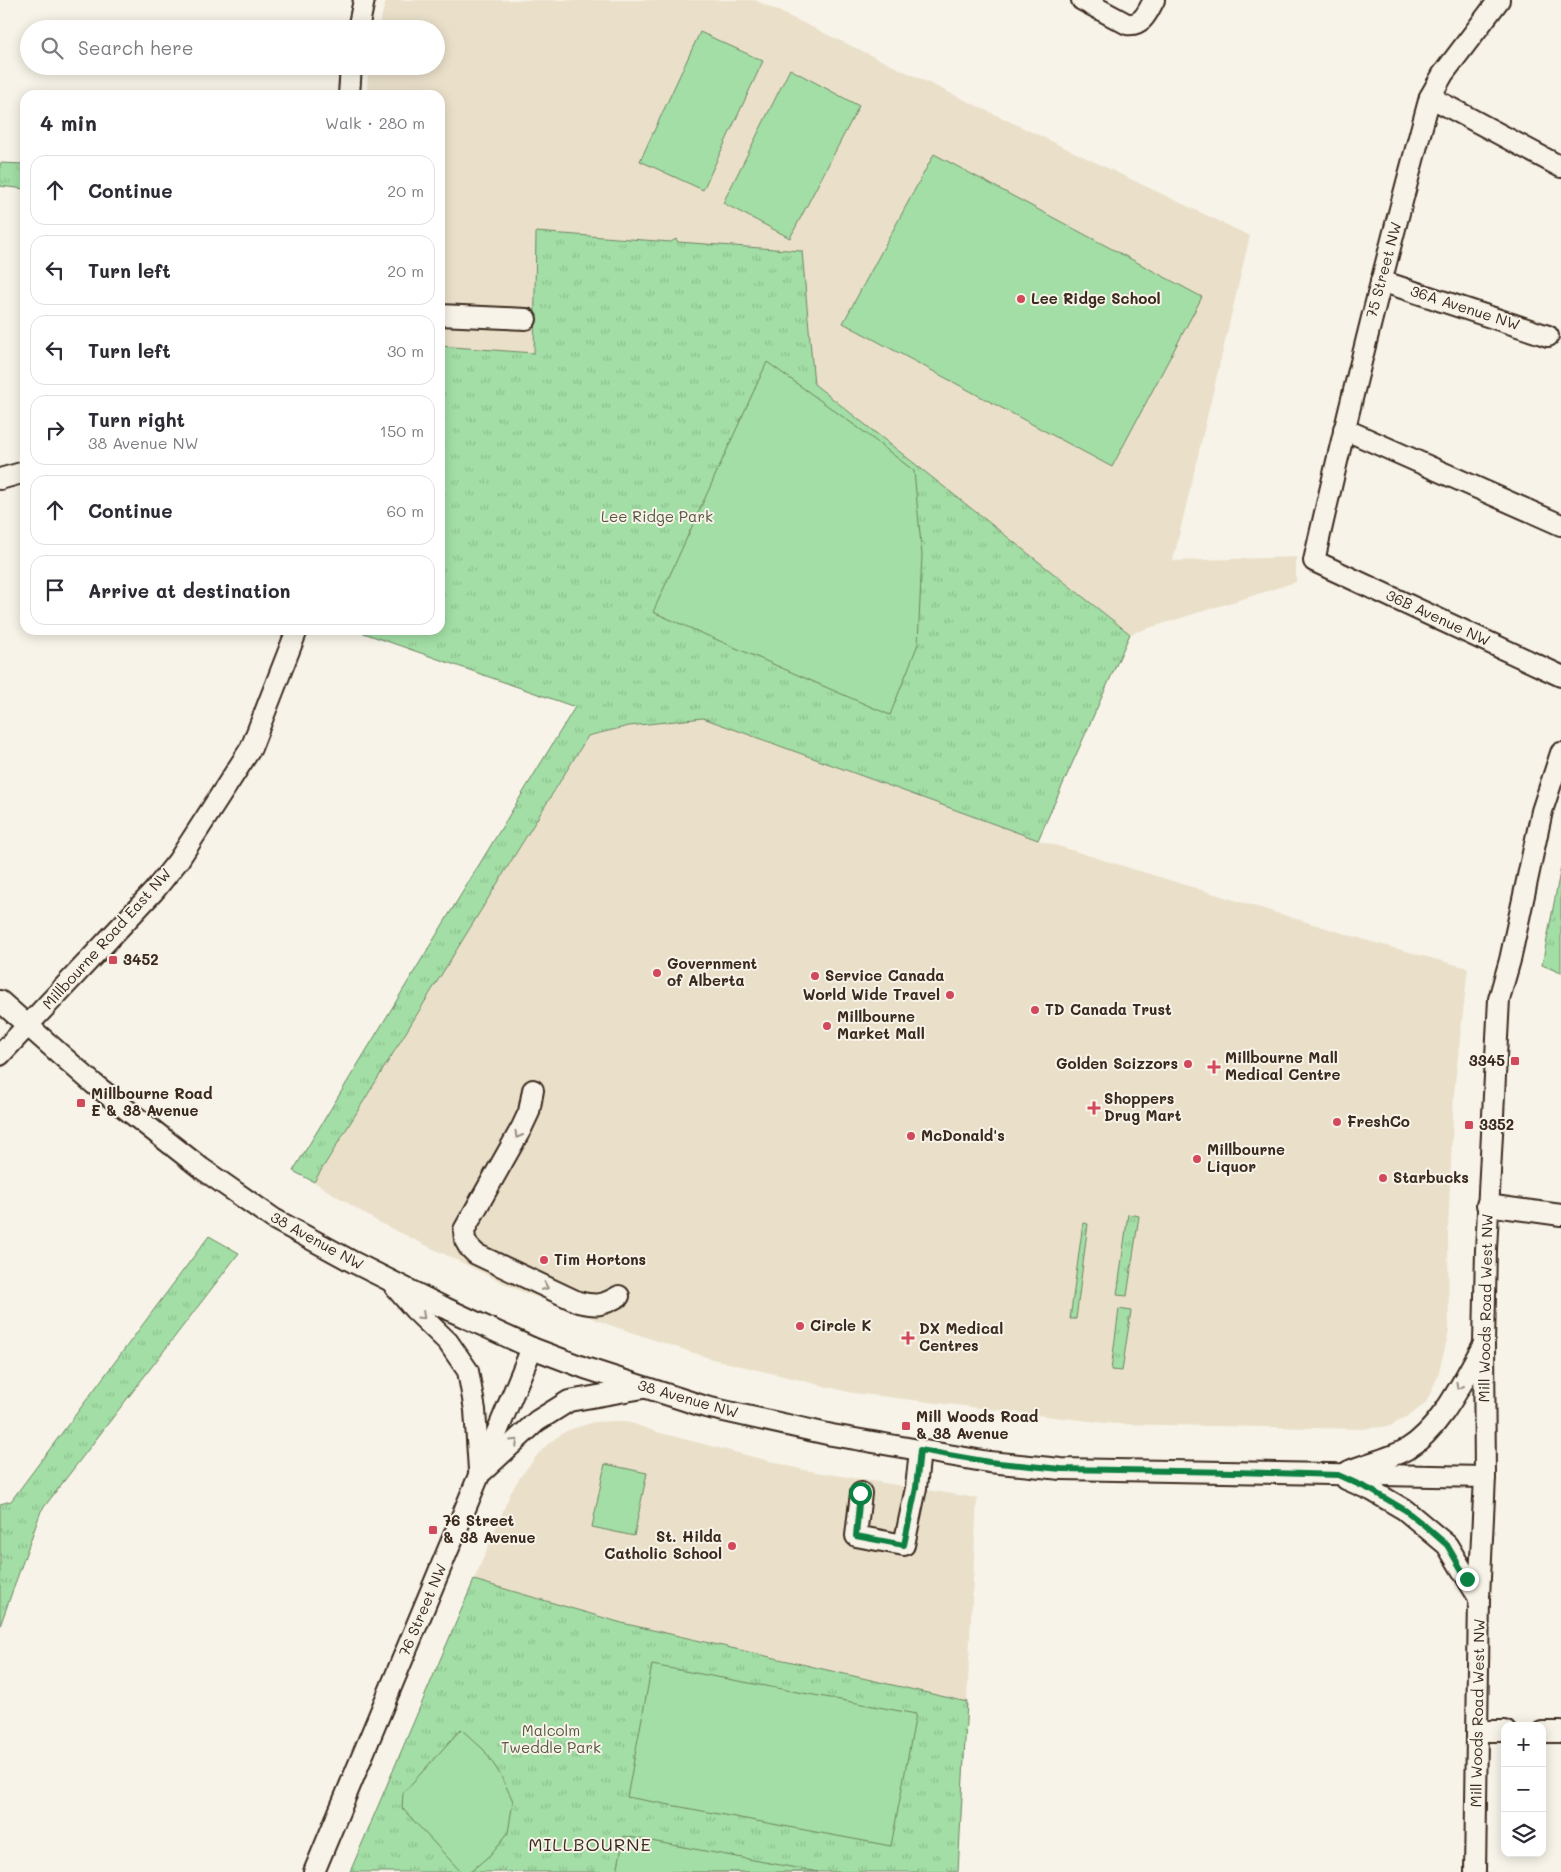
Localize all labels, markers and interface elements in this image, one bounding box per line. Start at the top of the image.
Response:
search box [20,20,445,75]
icon: search [38,34,66,62]
text: Search here [78,35,194,60]
text: 4 min [40,109,97,136]
text: Walk · 280 m [325,112,425,133]
icon: ahead [41,176,69,204]
text: Continue [88,178,173,203]
text: 20 m [387,180,424,201]
street label: 75 Street NW [1361,219,1405,320]
icon: left [41,256,69,284]
text: Turn left [88,258,171,283]
text: 20 m [387,260,424,281]
street label: 36A Avenue NW [1408,280,1523,334]
place label: Lee Ridge School [1031,288,1161,308]
marker: Lee Ridge School [1015,293,1027,305]
icon: left [41,336,69,364]
text: Turn left [88,338,171,363]
text: 30 m [387,340,424,361]
text: Turn right [88,407,185,432]
icon: right [41,416,69,444]
text: 150 m [380,420,424,441]
text: 38 Avenue NW [88,432,199,453]
icon: ahead [41,496,69,524]
text: Continue [88,498,173,523]
text: 60 m [387,500,424,521]
park label: Lee Ridge Park [601,506,713,526]
icon: arrive [41,576,69,604]
text: Arrive at destination [88,578,291,603]
street label: 36B Avenue NW [1383,584,1494,650]
street label: Millbourne Road East NW [37,863,175,1013]
place label: 3452 [123,949,159,969]
place label: Government of Alberta [667,953,758,990]
marker: 3452 [107,954,119,966]
place label: Service Canada [825,965,945,985]
marker: Government of Alberta [651,967,663,979]
marker: Service Canada [809,970,821,982]
place label: World Wide Travel [803,984,940,1004]
marker: World Wide Travel [944,989,956,1001]
place label: TD Canada Trust [1045,999,1172,1019]
marker: TD Canada Trust [1029,1004,1041,1016]
place label: Millbourne Market Mall [837,1006,925,1043]
marker: Millbourne Market Mall [821,1020,833,1032]
place label: Millbourne Mall Medical Centre [1225,1047,1340,1084]
place label: 3345 [1469,1050,1505,1070]
place label: Golden Scizzors [1056,1053,1178,1073]
marker: 3345 [1509,1055,1521,1067]
marker: Golden Scizzors [1182,1058,1194,1070]
marker: Millbourne Mall Medical Centre [1207,1060,1221,1074]
place label: Millbourne Road E & 38 Avenue [91,1083,213,1120]
place label: Shoppers Drug Mart [1104,1088,1182,1125]
marker: Millbourne Road E & 38 Avenue [75,1097,87,1109]
marker: Shoppers Drug Mart [1088,1102,1100,1114]
place label: FreshCo [1347,1111,1410,1131]
place label: 3352 [1479,1114,1514,1134]
marker: FreshCo [1331,1116,1343,1128]
marker: 3352 [1463,1119,1475,1131]
place label: McDonald's [921,1125,1005,1145]
one-way arrow [514,1129,524,1138]
marker: McDonald's [905,1130,917,1142]
place label: Millbourne Liquor [1207,1139,1285,1176]
marker: Millbourne Liquor [1191,1153,1203,1165]
place label: Starbucks [1393,1167,1469,1187]
marker: Starbucks [1377,1172,1389,1184]
street label: 38 Avenue NW [267,1206,368,1274]
street label: Mill Woods Road West NW [1473,1213,1497,1403]
place label: Tim Hortons [554,1249,646,1269]
marker: Tim Hortons [538,1254,550,1266]
one-way arrow [540,1280,549,1291]
one-way arrow [416,1310,425,1319]
place label: Circle K [810,1315,871,1335]
place label: DX Medical Centres [919,1318,1003,1355]
marker: Circle K [794,1320,806,1332]
marker: DX Medical Centres [901,1331,915,1345]
street label: 38 Avenue NW [636,1374,741,1422]
one-way arrow [1456,1381,1466,1390]
place label: Mill Woods Road & 38 Avenue [916,1406,1039,1443]
marker: Mill Woods Road & 38 Avenue [900,1420,912,1432]
one-way arrow [509,1439,518,1448]
route start [849,1482,872,1505]
place label: 76 Street & 38 Avenue [443,1510,536,1547]
marker: 76 Street & 38 Avenue [427,1524,439,1536]
place label: St. Hilda Catholic School [604,1526,722,1563]
marker: St. Hilda Catholic School [726,1540,738,1552]
street label: 76 Street NW [394,1560,451,1659]
route end [1456,1568,1479,1591]
street label: Mill Woods Road West NW [1465,1618,1489,1808]
park label: Malcolm Tweddle Park [501,1720,601,1757]
map controls [1501,1722,1546,1857]
button: + [1501,1722,1546,1767]
button: − [1501,1767,1546,1812]
button: layers [1501,1812,1546,1857]
district label: MILLBOURNE [528,1832,652,1856]

